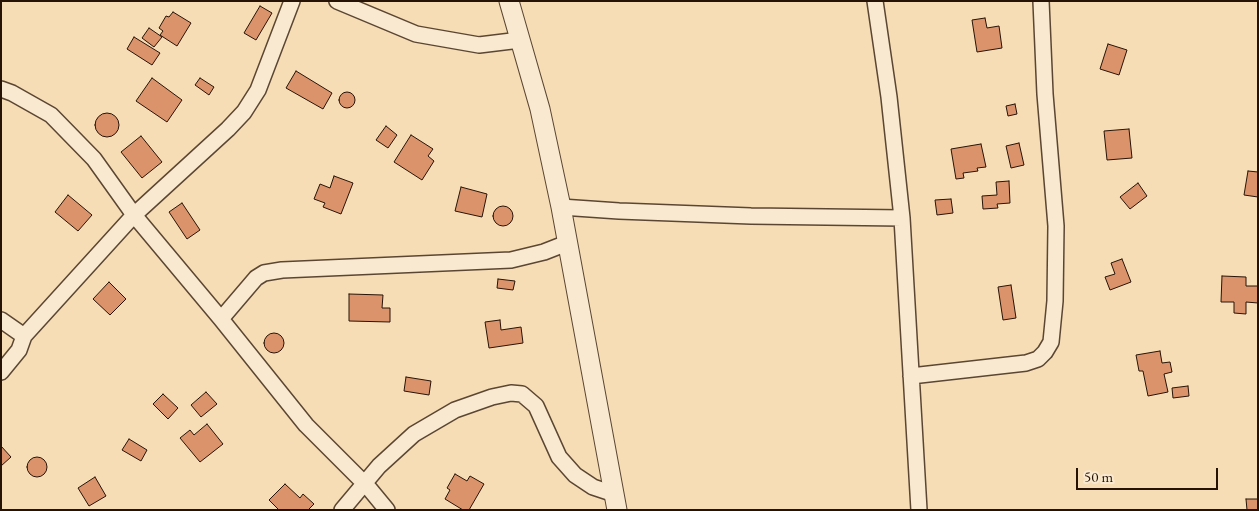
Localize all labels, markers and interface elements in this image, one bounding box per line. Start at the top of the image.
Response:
scale bar [1079,458,1222,490]
text: 50 m [1084,467,1113,486]

